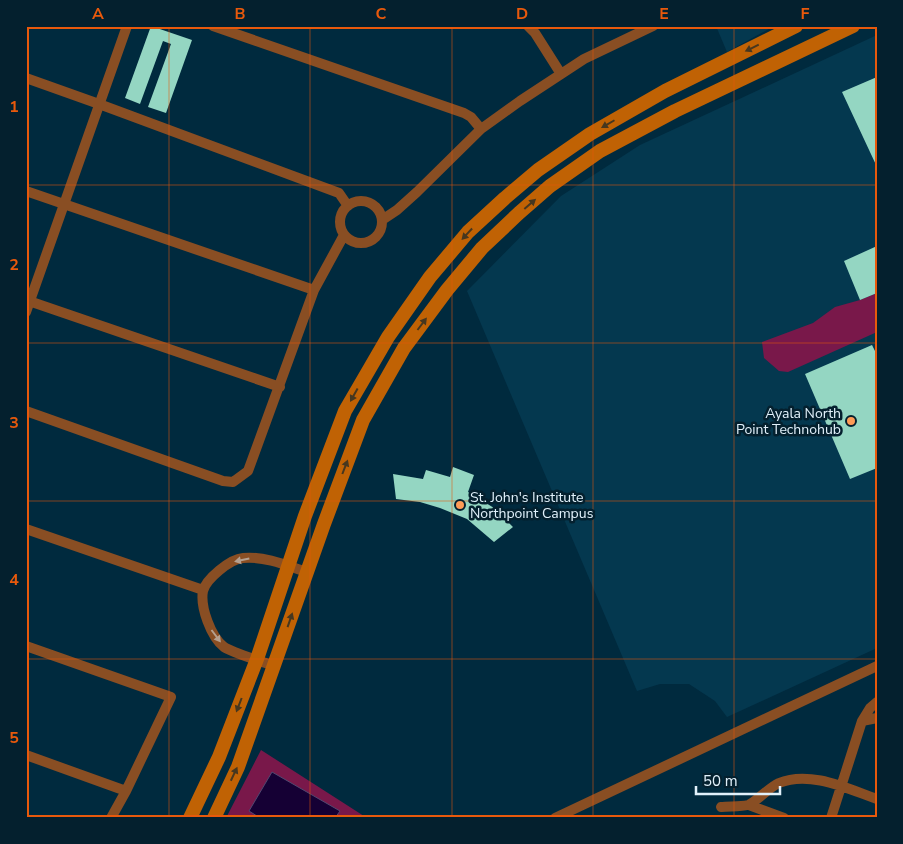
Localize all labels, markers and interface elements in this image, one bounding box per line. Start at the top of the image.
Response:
text: A [92,3,104,25]
text: B [234,3,246,25]
text: C [376,3,387,25]
text: D [516,3,528,25]
text: E [659,3,669,25]
text: F [801,3,810,25]
one-way arrow [745,44,759,52]
text: 1 [9,96,19,118]
one-way arrow [602,119,615,128]
one-way arrow [523,198,535,210]
one-way arrow [461,228,473,240]
text: 2 [9,254,19,276]
one-way arrow [416,318,427,331]
one-way arrow [350,388,358,403]
place label: Ayala North Point Technohub [736,404,841,439]
text: 3 [9,412,19,434]
marker: Ayala North Point Technohub [845,415,857,427]
one-way arrow [341,459,349,474]
place label: St. John's Institute Northpoint Campus [470,488,594,523]
marker: St. John's Institute Northpoint Campus [454,499,466,511]
one-way arrow [234,556,250,564]
text: 4 [9,569,19,591]
one-way arrow [287,612,294,627]
one-way arrow [211,629,221,643]
one-way arrow [235,698,243,713]
text: 5 [9,727,19,749]
scale bar [696,764,779,796]
one-way arrow [231,767,239,781]
text: 50 m [703,771,738,791]

